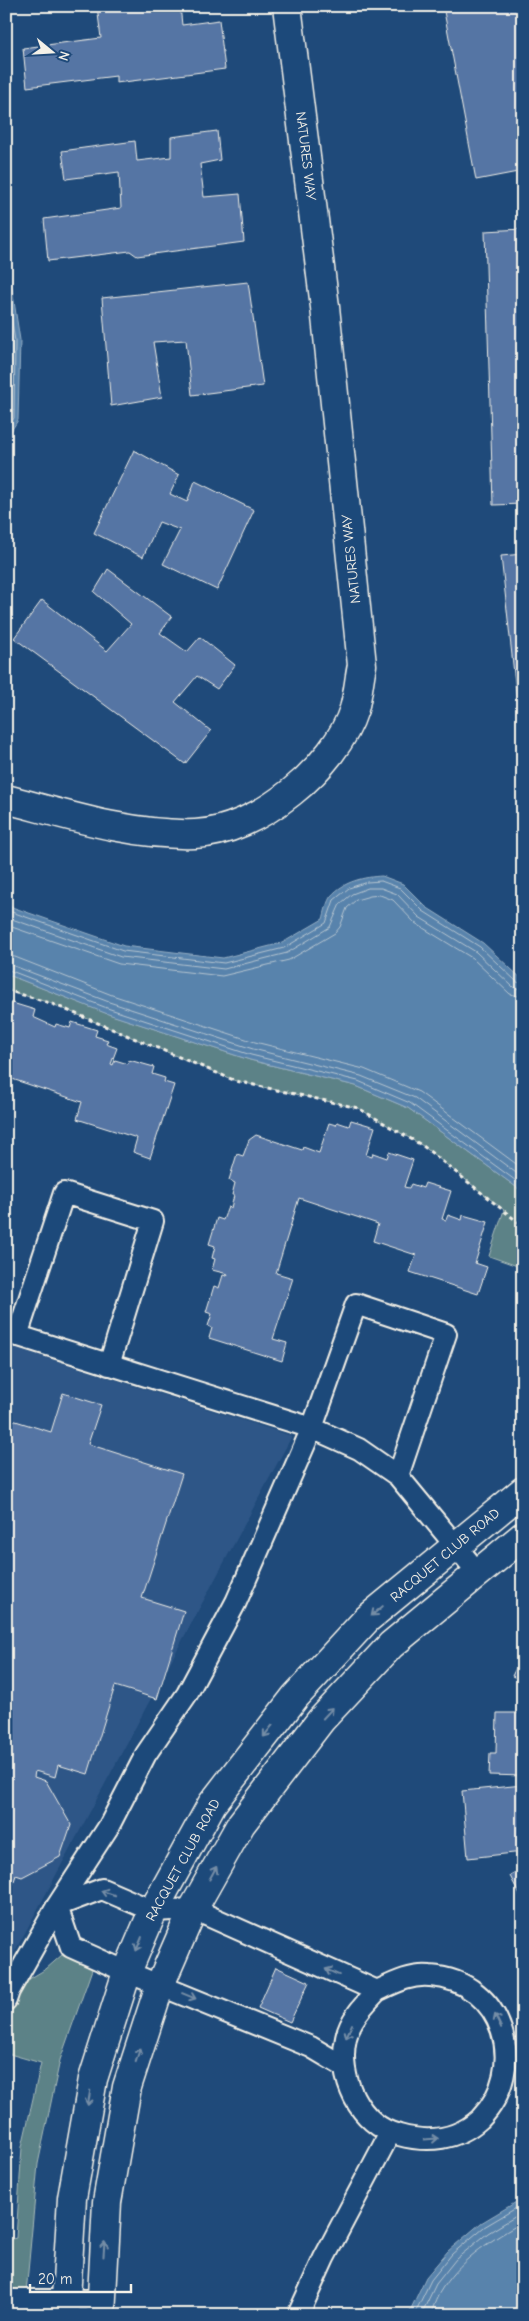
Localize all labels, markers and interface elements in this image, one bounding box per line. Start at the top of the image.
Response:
north arrow [28,28,78,78]
text: N [54,49,73,63]
street label: NATURES WAY [292,111,320,202]
street label: NATURES WAY [338,513,364,604]
street label: RACQUET CLUB ROAD [387,1504,503,1606]
one-way arrow [371,1606,384,1617]
one-way arrow [322,1706,334,1719]
one-way arrow [263,1724,273,1738]
street label: RACQUET CLUB ROAD [142,1796,224,1924]
one-way arrow [208,1865,218,1880]
one-way arrow [101,1887,117,1897]
one-way arrow [134,1936,143,1951]
one-way arrow [325,1967,340,1977]
one-way arrow [181,1993,196,2002]
one-way arrow [493,2014,503,2029]
one-way arrow [344,2023,354,2038]
one-way arrow [133,2047,143,2063]
one-way arrow [84,2090,94,2106]
one-way arrow [422,2135,438,2144]
one-way arrow [99,2241,108,2257]
scale bar [30,2261,131,2293]
text: 20 m [38,2270,72,2288]

